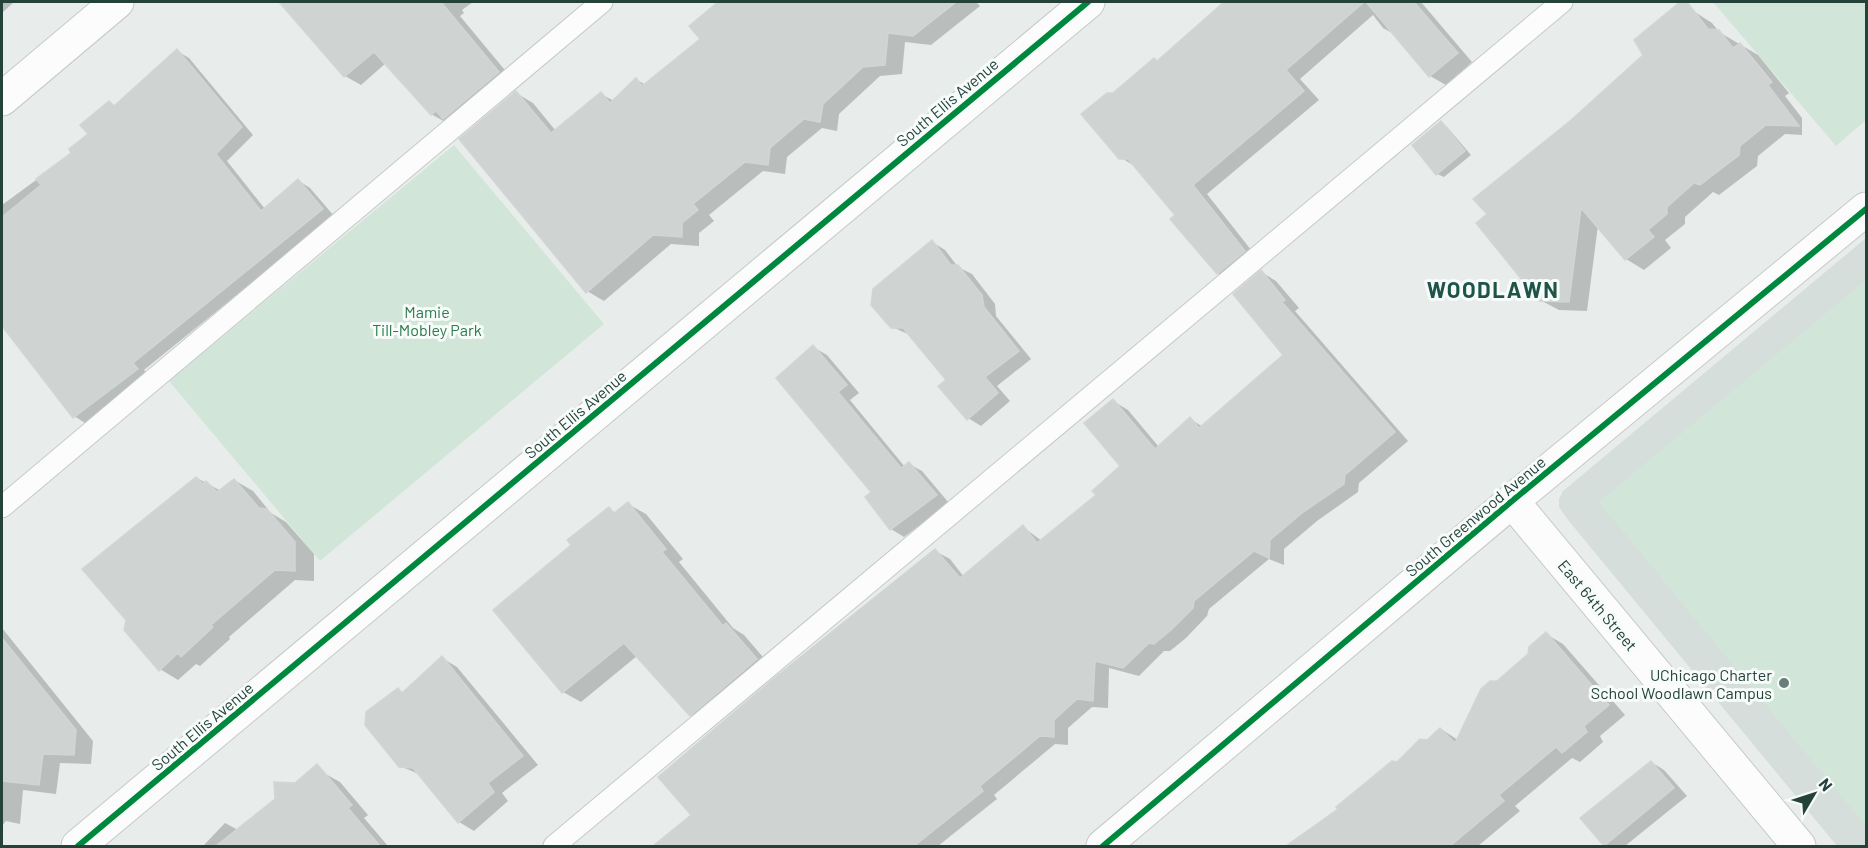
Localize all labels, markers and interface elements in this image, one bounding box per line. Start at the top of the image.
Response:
street label: South Ellis Avenue [892,54,1002,150]
district label: WOODLAWN [1427,276,1559,302]
park label: Mamie Till-Mobley Park [372,302,482,339]
street label: South Ellis Avenue [520,366,630,462]
street label: South Greenwood Avenue [1401,452,1549,580]
street label: East 64th Street [1554,556,1642,654]
place label: UChicago Charter School Woodlawn Campus [1591,665,1772,702]
marker: UChicago Charter School Woodlawn Campus [1777,676,1791,690]
street label: South Ellis Avenue [147,678,257,774]
north arrow [1784,764,1844,824]
text: N [1815,774,1837,794]

